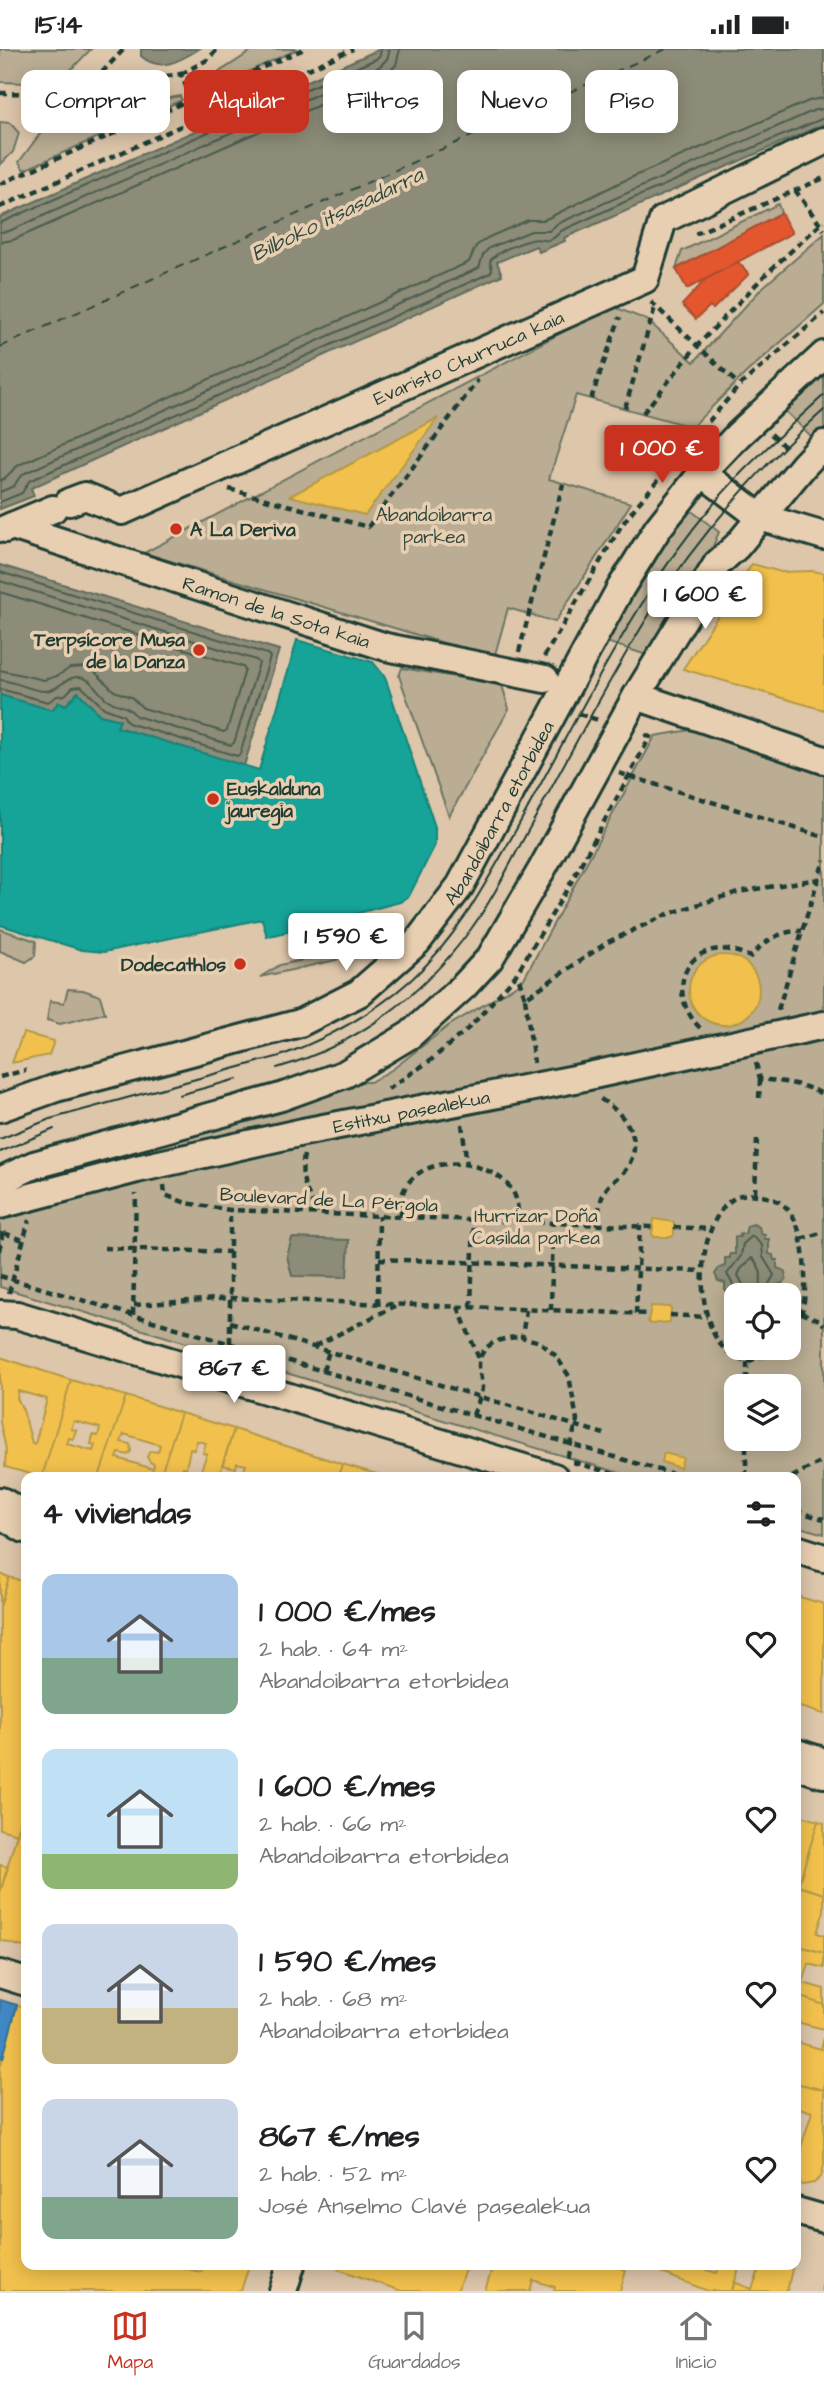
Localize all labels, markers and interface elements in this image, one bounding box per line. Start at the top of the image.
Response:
text: 15:14 [35,7,82,43]
chip: Comprar [21,70,170,133]
chip: Alquilar [184,70,309,133]
chip: Filtros [323,70,443,133]
chip: Nuevo [457,70,571,133]
chip: Piso [585,70,678,133]
water label: Bilboko itsasadarra [247,160,429,269]
street label: Evaristo Churruca kaia [369,304,569,413]
pin: 1 000 € [597,425,727,485]
text: 1 000 € [620,432,704,464]
park label: Abandoibarra parkea [376,502,492,551]
place label: A La Deriva [190,517,296,544]
marker: A La Deriva [168,521,184,537]
street label: Ramon de la Sota kaia [179,570,374,656]
pin: 1 600 € [640,571,770,631]
text: 1 600 € [663,578,747,610]
place label: Terpsícore Musa de la Danza [33,627,185,676]
marker: Terpsícore Musa de la Danza [191,642,207,658]
street label: Abandoibarra etorbidea [438,716,562,911]
place label: Euskalduna jauregia [224,776,321,826]
marker: Euskalduna jauregia [205,791,221,807]
pin: 1 590 € [281,913,411,973]
text: 1 590 € [304,920,388,952]
place label: Dodecathlos [121,952,226,979]
marker: Dodecathlos [232,956,248,972]
street label: Estitxu pasealekua [331,1084,493,1141]
street label: Boulevard de La Pérgola [219,1181,439,1221]
park label: Iturrizar Doña Casilda parkea [472,1203,600,1252]
map controls [724,1283,801,1451]
button: locate [724,1283,801,1360]
pin: 867 € [185,1345,283,1405]
text: 867 € [199,1352,269,1384]
button: layers [724,1374,801,1451]
text: 4 viviendas [42,1493,192,1535]
icon: filters [742,1495,780,1533]
text: 1 000 €/mes [259,1591,436,1633]
icon: home [98,1602,182,1686]
icon: heart [742,1625,780,1663]
text: 2 hab. · 64 m² [259,1633,408,1665]
text: Abandoibarra etorbidea [259,1665,509,1697]
text: 1 600 €/mes [259,1766,436,1808]
icon: home [98,1777,182,1861]
icon: heart [742,1800,780,1838]
text: 2 hab. · 66 m² [259,1808,407,1840]
text: Abandoibarra etorbidea [259,1840,509,1872]
text: 1 590 €/mes [259,1941,436,1983]
icon: home [98,1952,182,2036]
icon: heart [742,1975,780,2013]
text: 2 hab. · 68 m² [259,1983,407,2015]
text: Abandoibarra etorbidea [259,2015,509,2047]
text: 867 €/mes [259,2116,420,2158]
icon: home [98,2127,182,2211]
icon: heart [742,2150,780,2188]
text: 2 hab. · 52 m² [259,2158,407,2190]
text: José Anselmo Clavé pasealekua [259,2190,590,2222]
tab: Mapa [108,2307,153,2376]
tab: Guardados [368,2307,461,2376]
tab: Inicio [676,2307,716,2376]

